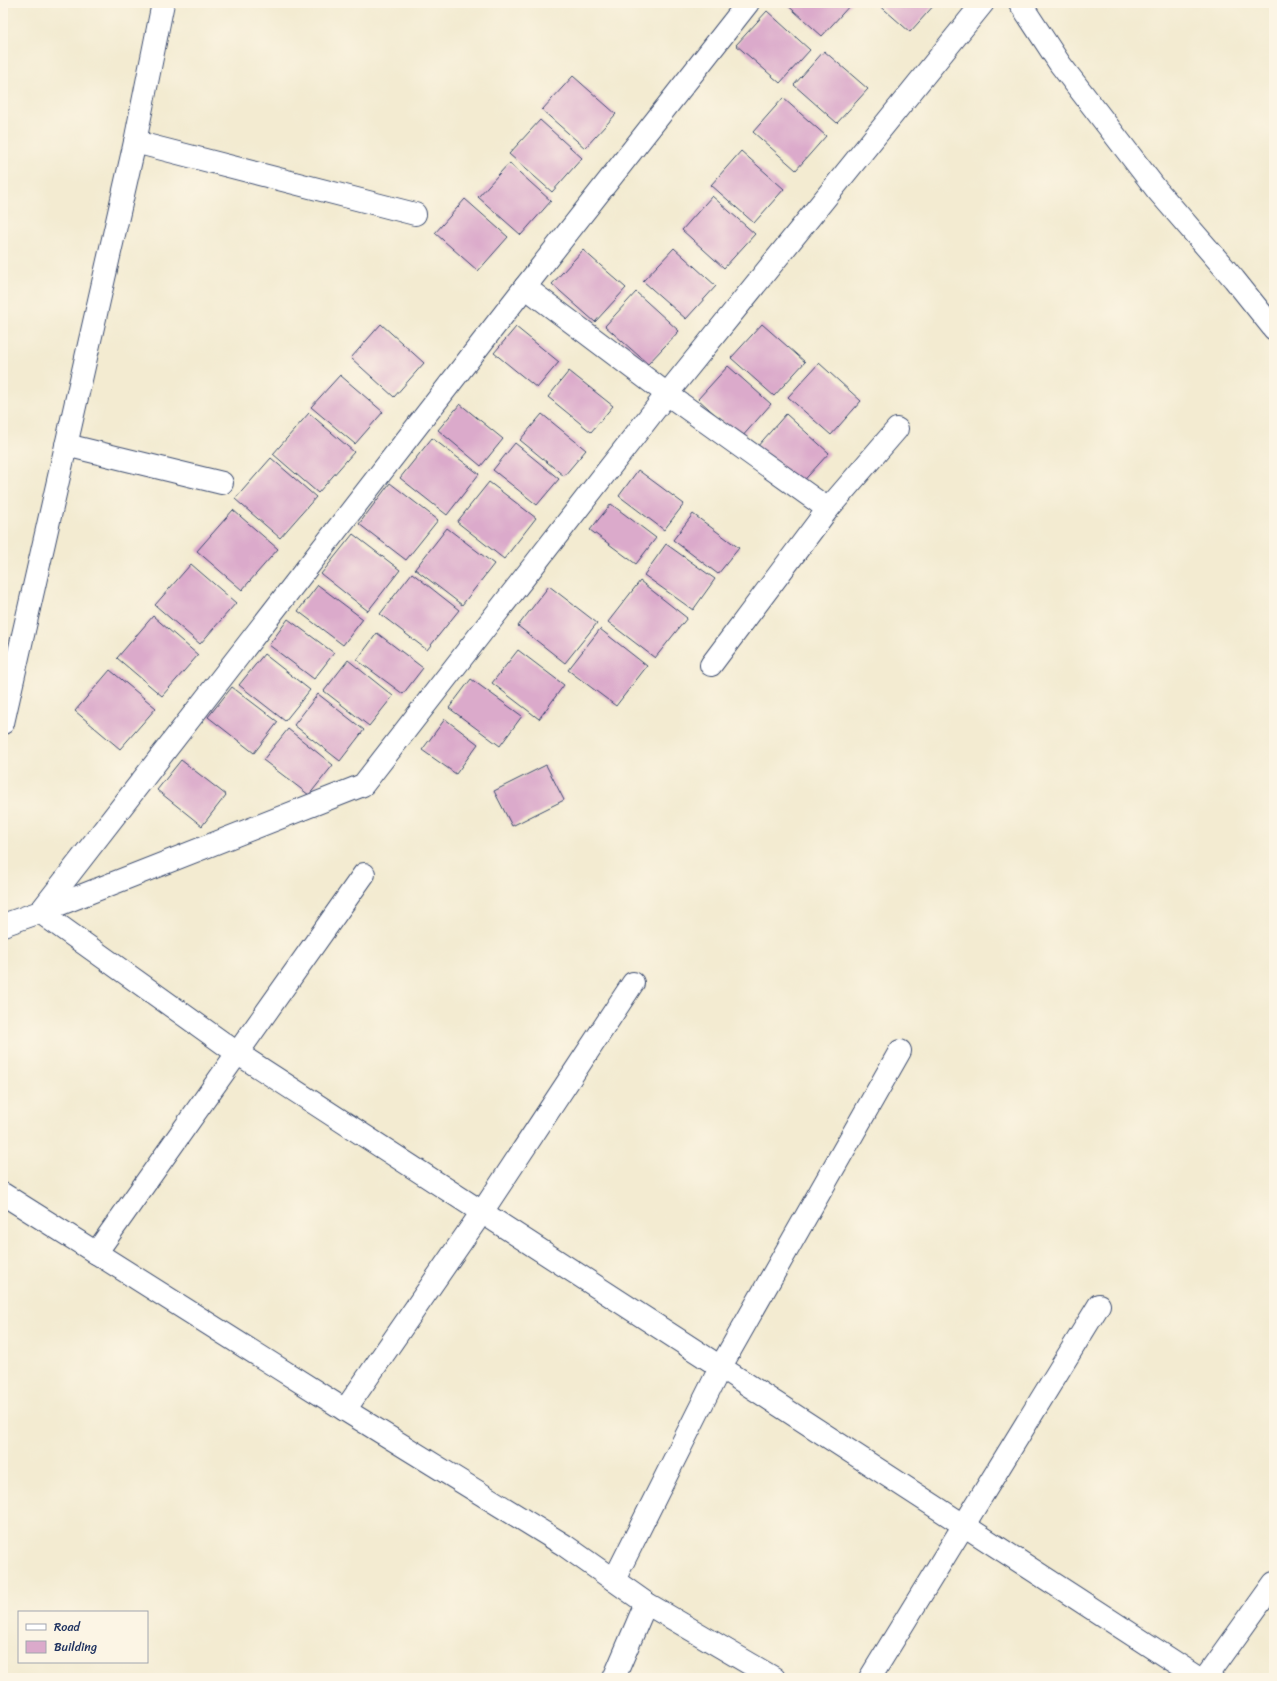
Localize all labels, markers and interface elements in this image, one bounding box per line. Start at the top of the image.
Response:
legend [18,1611,148,1663]
text: Road [54,1616,81,1638]
text: Building [54,1636,97,1658]

